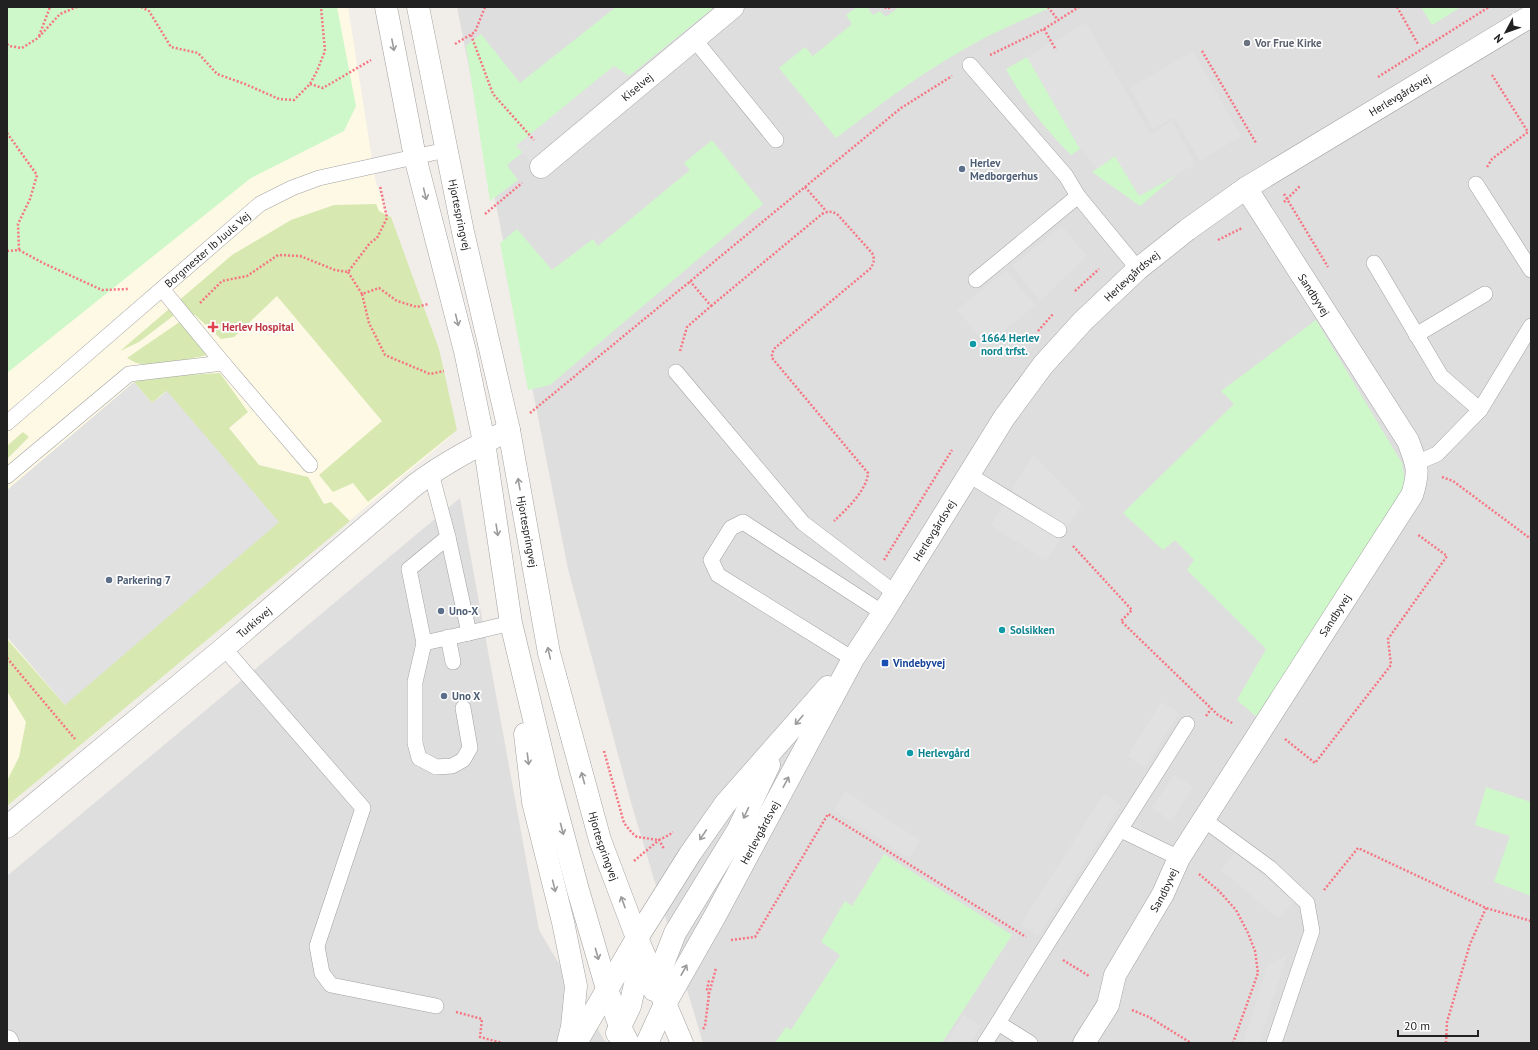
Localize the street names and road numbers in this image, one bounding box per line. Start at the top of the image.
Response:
street label: Kiselvej [618,70,656,104]
street label: Herlevgårdsvej [1366,71,1433,119]
street label: Hjortespringvej [446,178,474,252]
street label: Borgmester Ib Juuls Vej [162,209,253,290]
street label: Herlevgårdsvej [1101,247,1163,304]
street label: Sandbyvej [1295,271,1333,319]
street label: Hjortespringvej [514,495,541,569]
street label: Herlevgårdsvej [910,497,959,564]
street label: Sandbyvej [1316,591,1354,639]
street label: Turkisvej [234,603,274,641]
street label: Herlevgårdsvej [737,798,783,867]
street label: Hjortespringvej [586,810,622,883]
street label: Sandbyvej [1147,865,1181,915]

